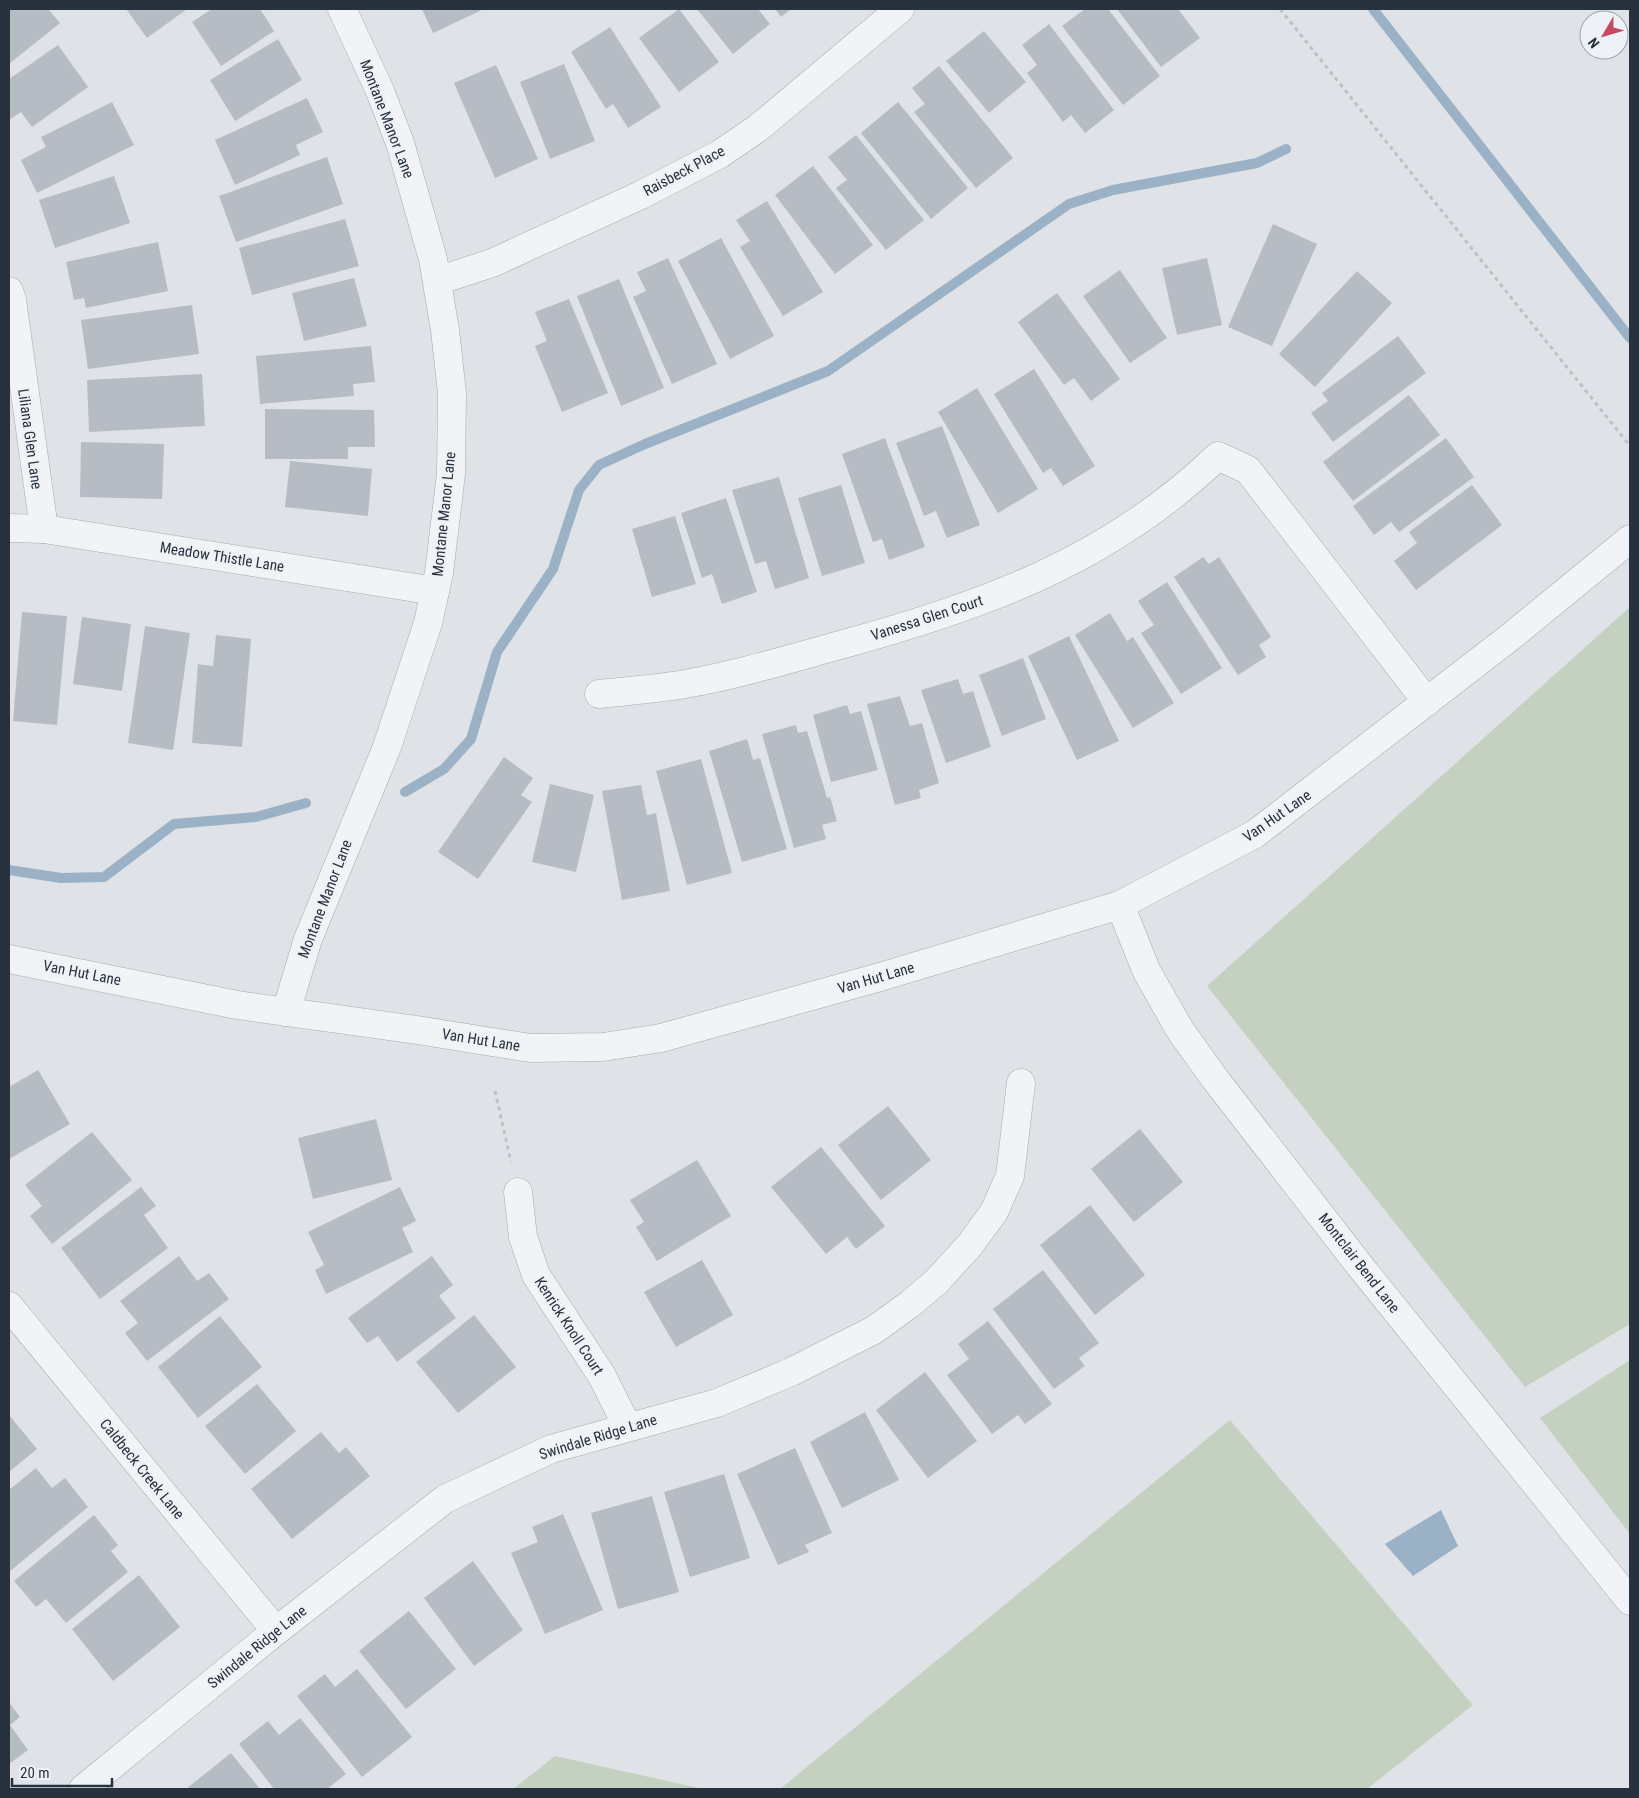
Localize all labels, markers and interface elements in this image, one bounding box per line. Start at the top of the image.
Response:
north arrow [1579,10,1629,60]
text: N [1585,35,1603,51]
street label: Montane Manor Lane [356,57,418,181]
street label: Raisbeck Place [640,142,728,200]
street label: Liliana Glen Lane [14,388,46,490]
street label: Montane Manor Lane [428,451,460,577]
street label: Meadow Thistle Lane [158,538,286,576]
street label: Vanessa Glen Court [869,591,985,645]
street label: Van Hut Lane [1239,786,1315,846]
street label: Montane Manor Lane [294,837,356,961]
street label: Van Hut Lane [42,957,122,989]
street label: Van Hut Lane [836,958,916,998]
street label: Van Hut Lane [441,1025,521,1055]
street label: Montclair Bend Lane [1314,1210,1404,1316]
street label: Kenrick Knoll Court [531,1274,607,1378]
street label: Swindale Ridge Lane [537,1411,659,1463]
street label: Caldbeck Creek Lane [96,1415,188,1523]
street label: Swindale Ridge Lane [204,1602,310,1692]
scale bar [12,1756,112,1788]
text: 20 m [20,1764,50,1782]

